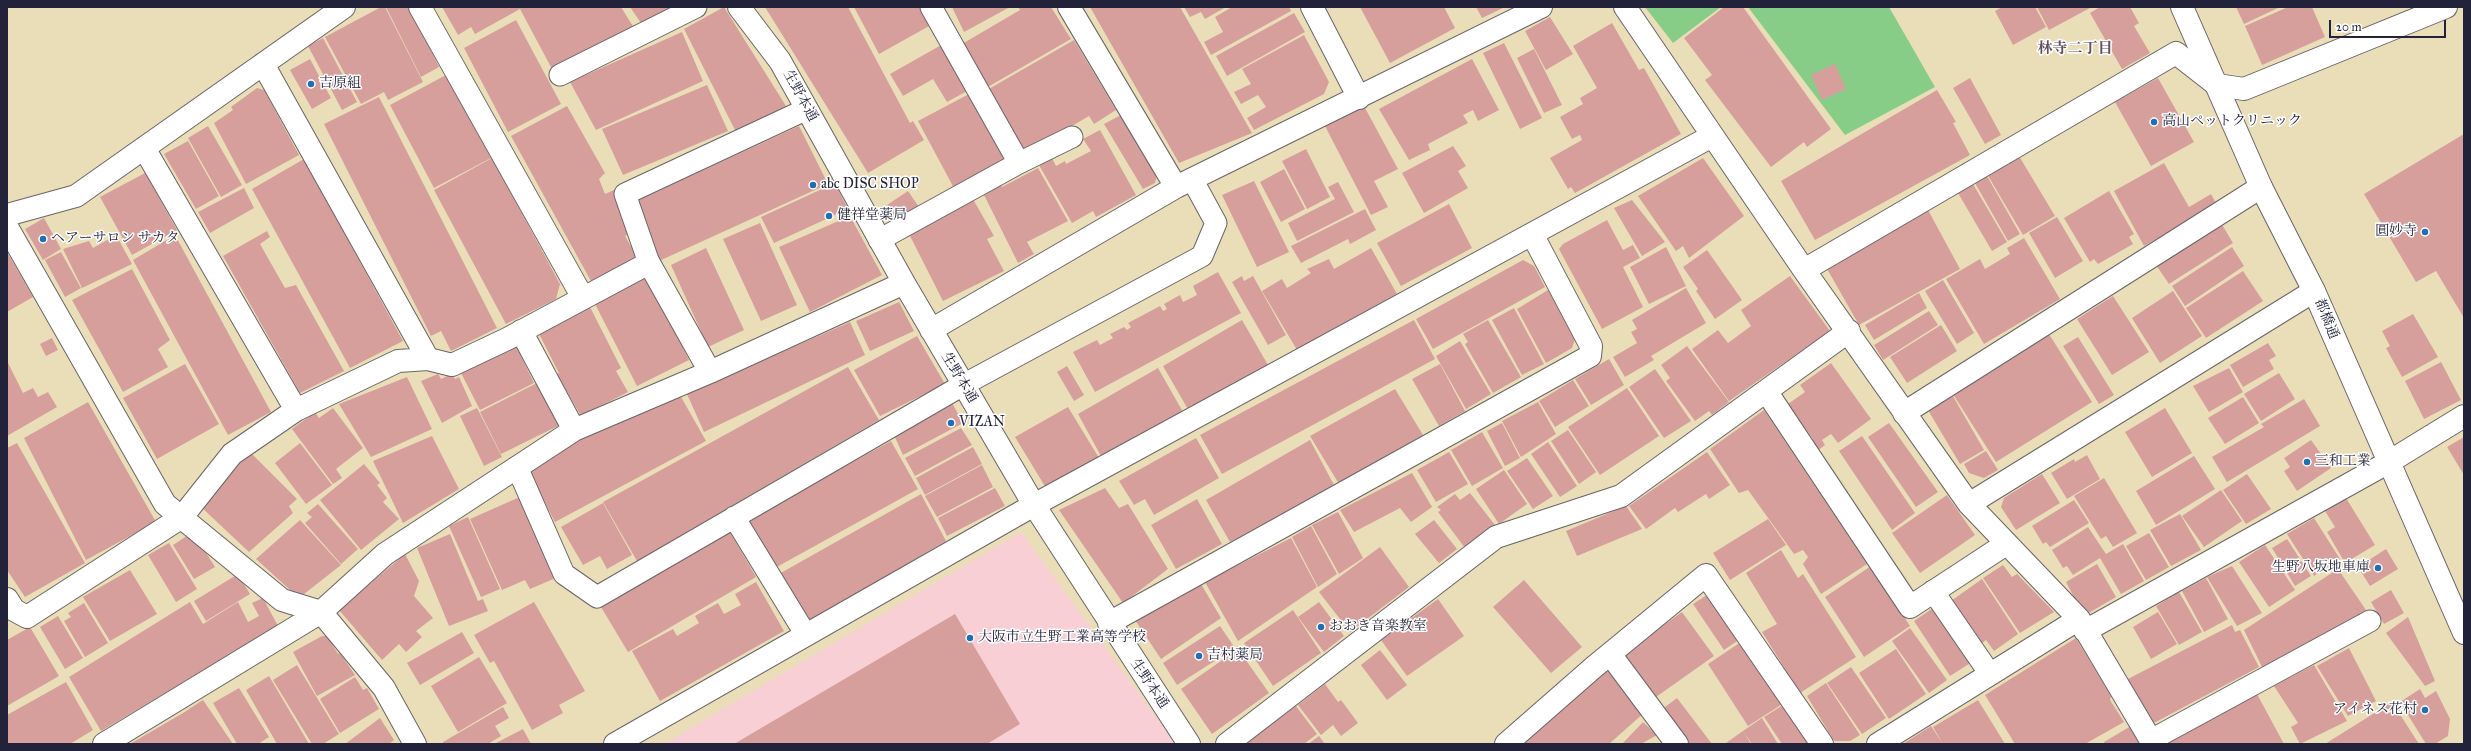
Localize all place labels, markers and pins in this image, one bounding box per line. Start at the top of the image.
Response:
place label: 吉原組 [319,76,361,92]
marker: 吉原組 [306,79,316,89]
place label: 高山ペットクリニック [2162,114,2302,130]
marker: 高山ペットクリニック [2149,117,2159,127]
place label: abc DISC SHOP [821,177,919,193]
marker: abc DISC SHOP [808,180,818,190]
place label: 健祥堂薬局 [837,208,907,224]
marker: 健祥堂薬局 [824,211,834,221]
place label: 圓妙寺 [2375,224,2417,240]
marker: 圓妙寺 [2420,227,2430,237]
place label: ヘアーサロン サカタ [51,231,180,247]
marker: ヘアーサロン サカタ [38,234,48,244]
place label: VIZAN [959,415,1005,431]
marker: VIZAN [946,418,956,428]
place label: 三和工業 [2315,454,2371,470]
marker: 三和工業 [2302,457,2312,467]
place label: 生野八坂地車庫 [2272,560,2370,576]
marker: 生野八坂地車庫 [2373,563,2383,573]
place label: おおき音楽教室 [1329,619,1427,635]
marker: おおき音楽教室 [1316,622,1326,632]
place label: 大阪市立生野工業高等学校 [978,630,1146,646]
marker: 大阪市立生野工業高等学校 [965,633,975,643]
place label: 吉村薬局 [1207,648,1263,664]
marker: 吉村薬局 [1194,651,1204,661]
place label: アイネス花村 [2333,702,2417,718]
marker: アイネス花村 [2420,705,2430,715]

